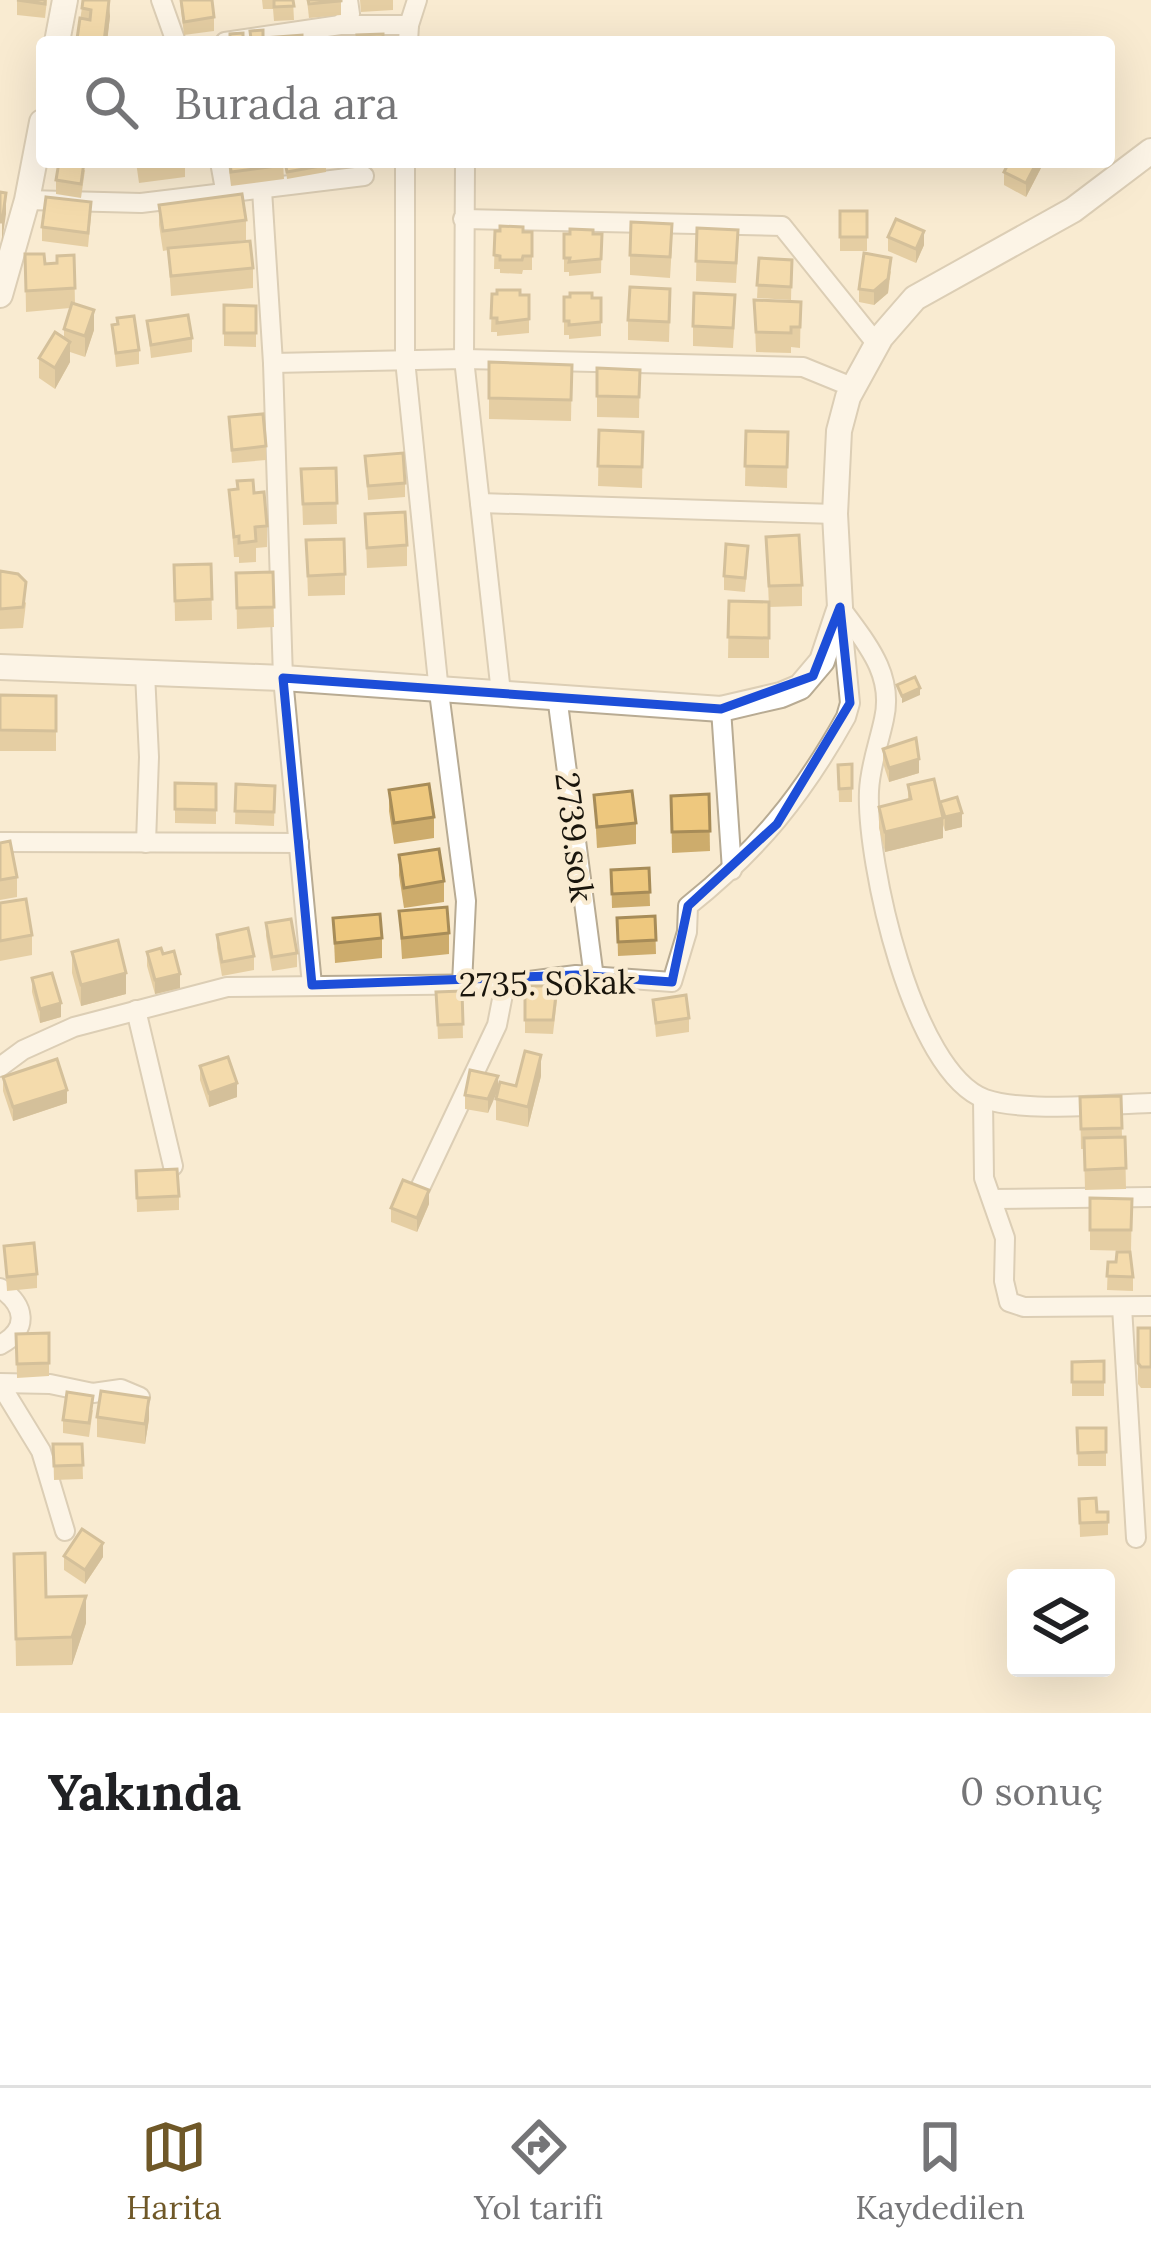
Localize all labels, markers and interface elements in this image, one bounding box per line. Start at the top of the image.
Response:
search box [36,36,1115,168]
icon: search [78,69,144,135]
text: Burada ara [174,74,399,131]
street label: 2739.sok [546,770,604,904]
street label: 2735. Sokak [458,960,636,1006]
map controls [1007,1569,1115,1677]
button: layers [1007,1569,1115,1677]
text: Yakında [48,1759,241,1824]
text: 0 sonuç [960,1766,1103,1816]
tab: Harita [126,2114,222,2228]
tab: Yol tarifi [474,2114,603,2228]
tab: Kaydedilen [855,2114,1025,2228]

